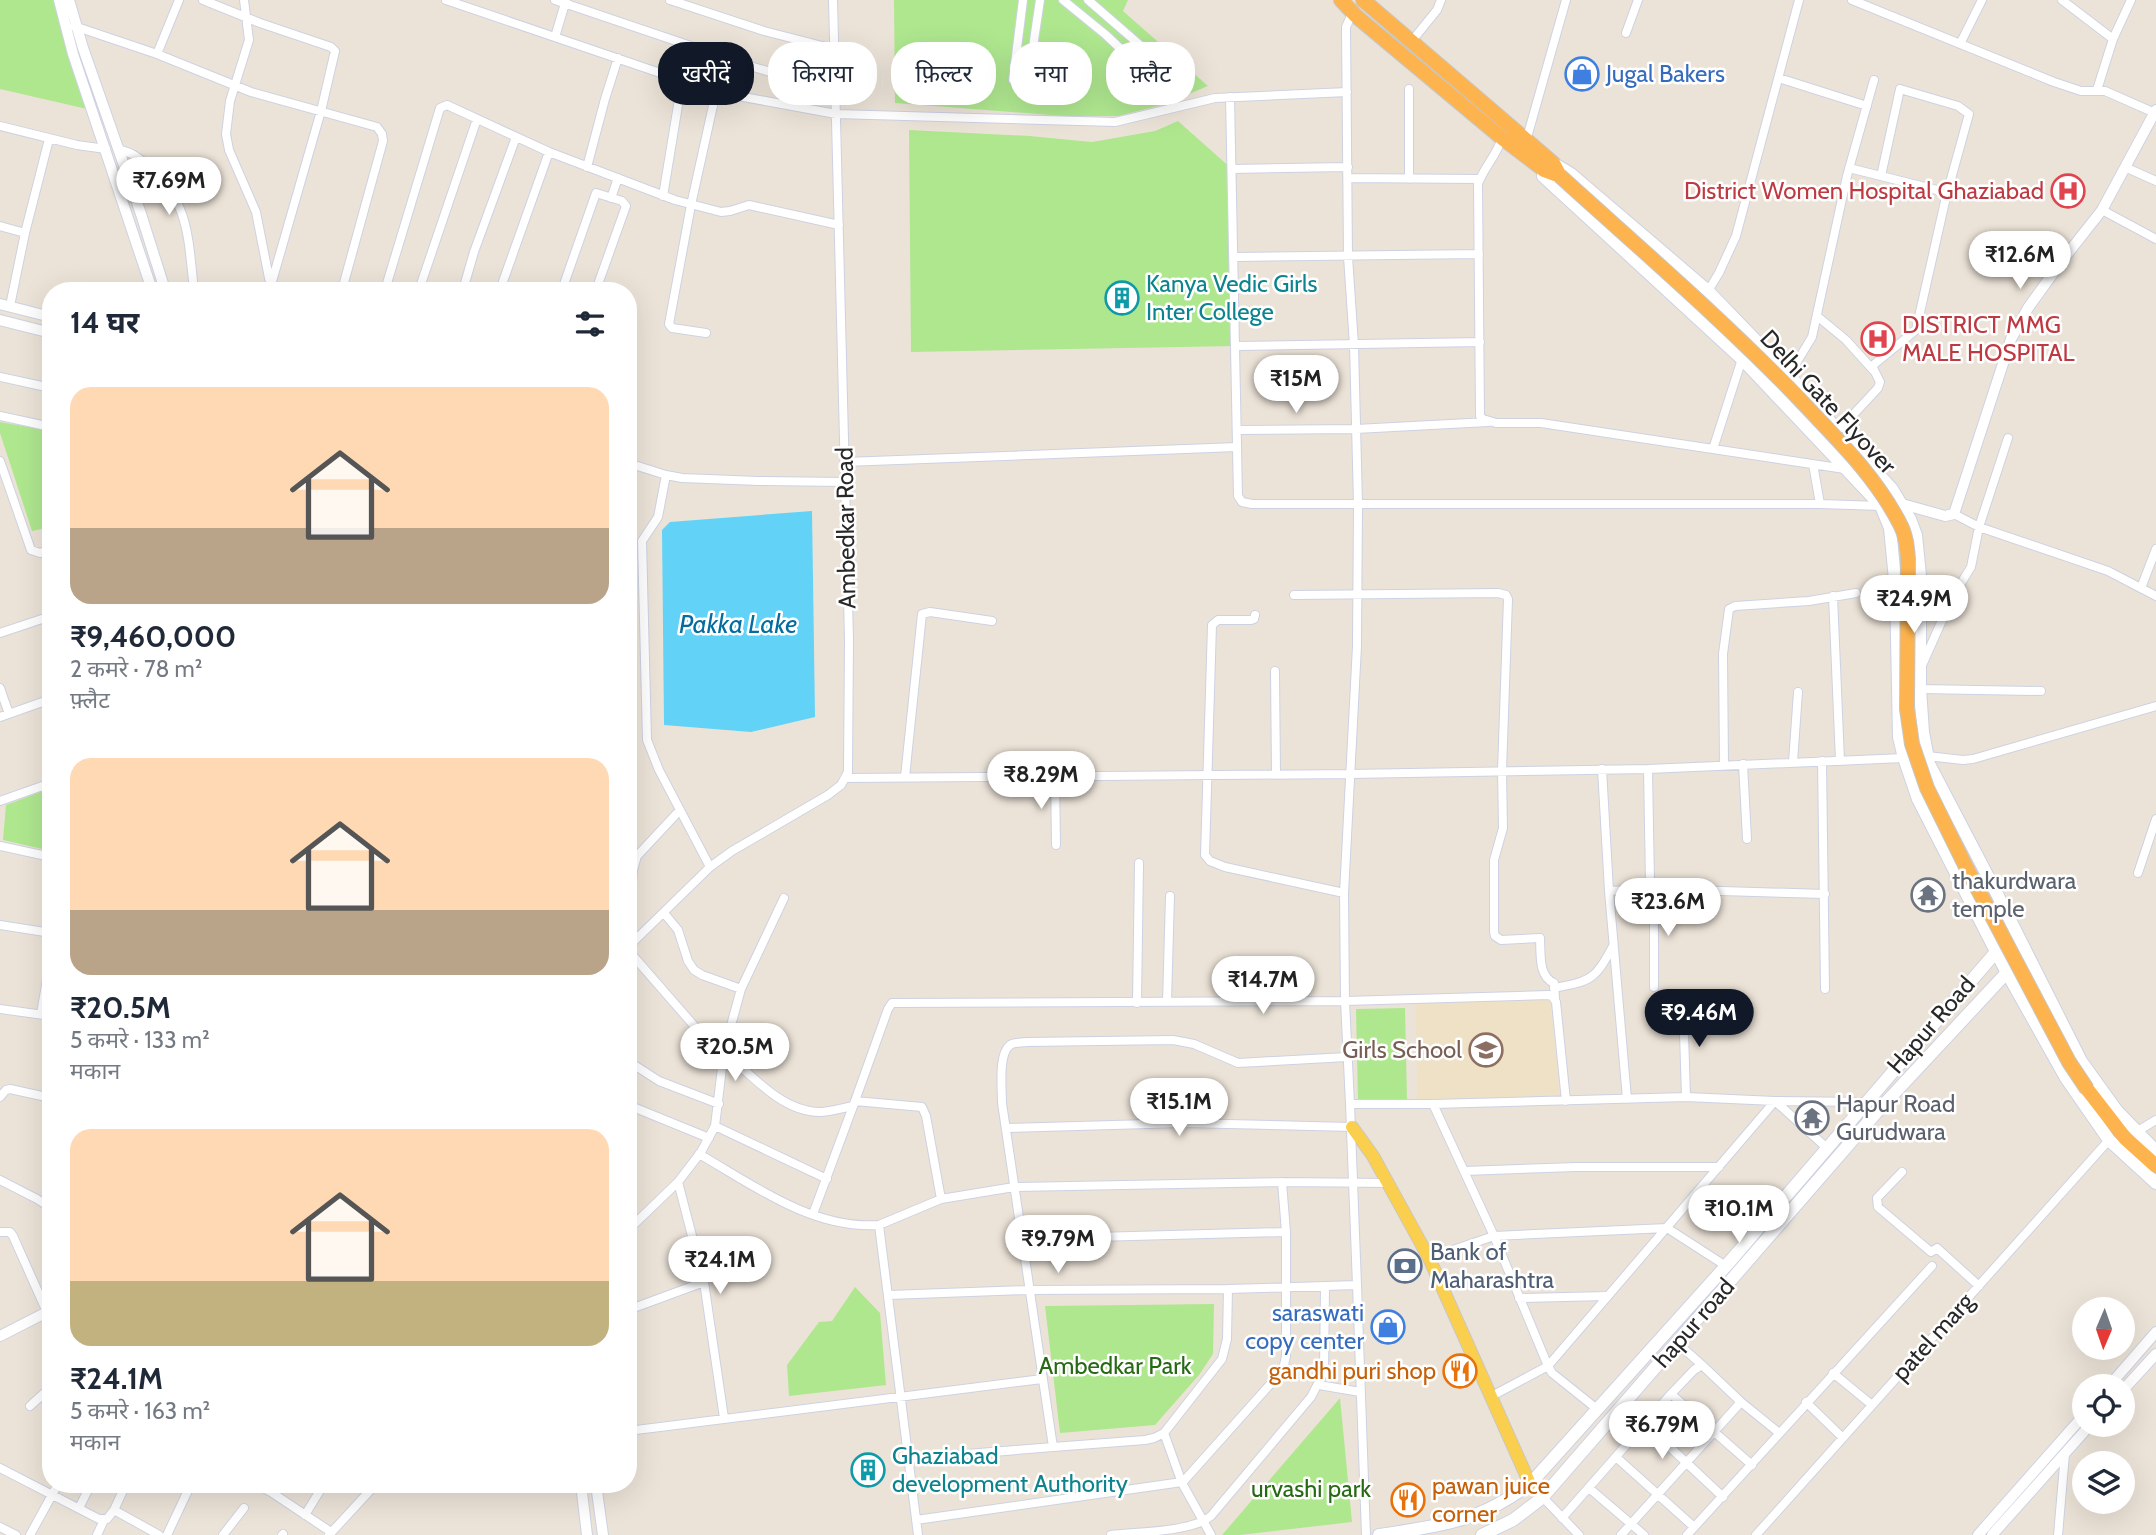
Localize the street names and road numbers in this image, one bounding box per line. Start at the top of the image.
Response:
street label: Delhi Gate Flyover [1754,324,1903,480]
street label: Ambedkar Road [830,447,861,609]
street label: Hapur Road [1881,970,1981,1079]
street label: hapur road [1647,1272,1740,1373]
street label: patel marg [1886,1286,1980,1386]

